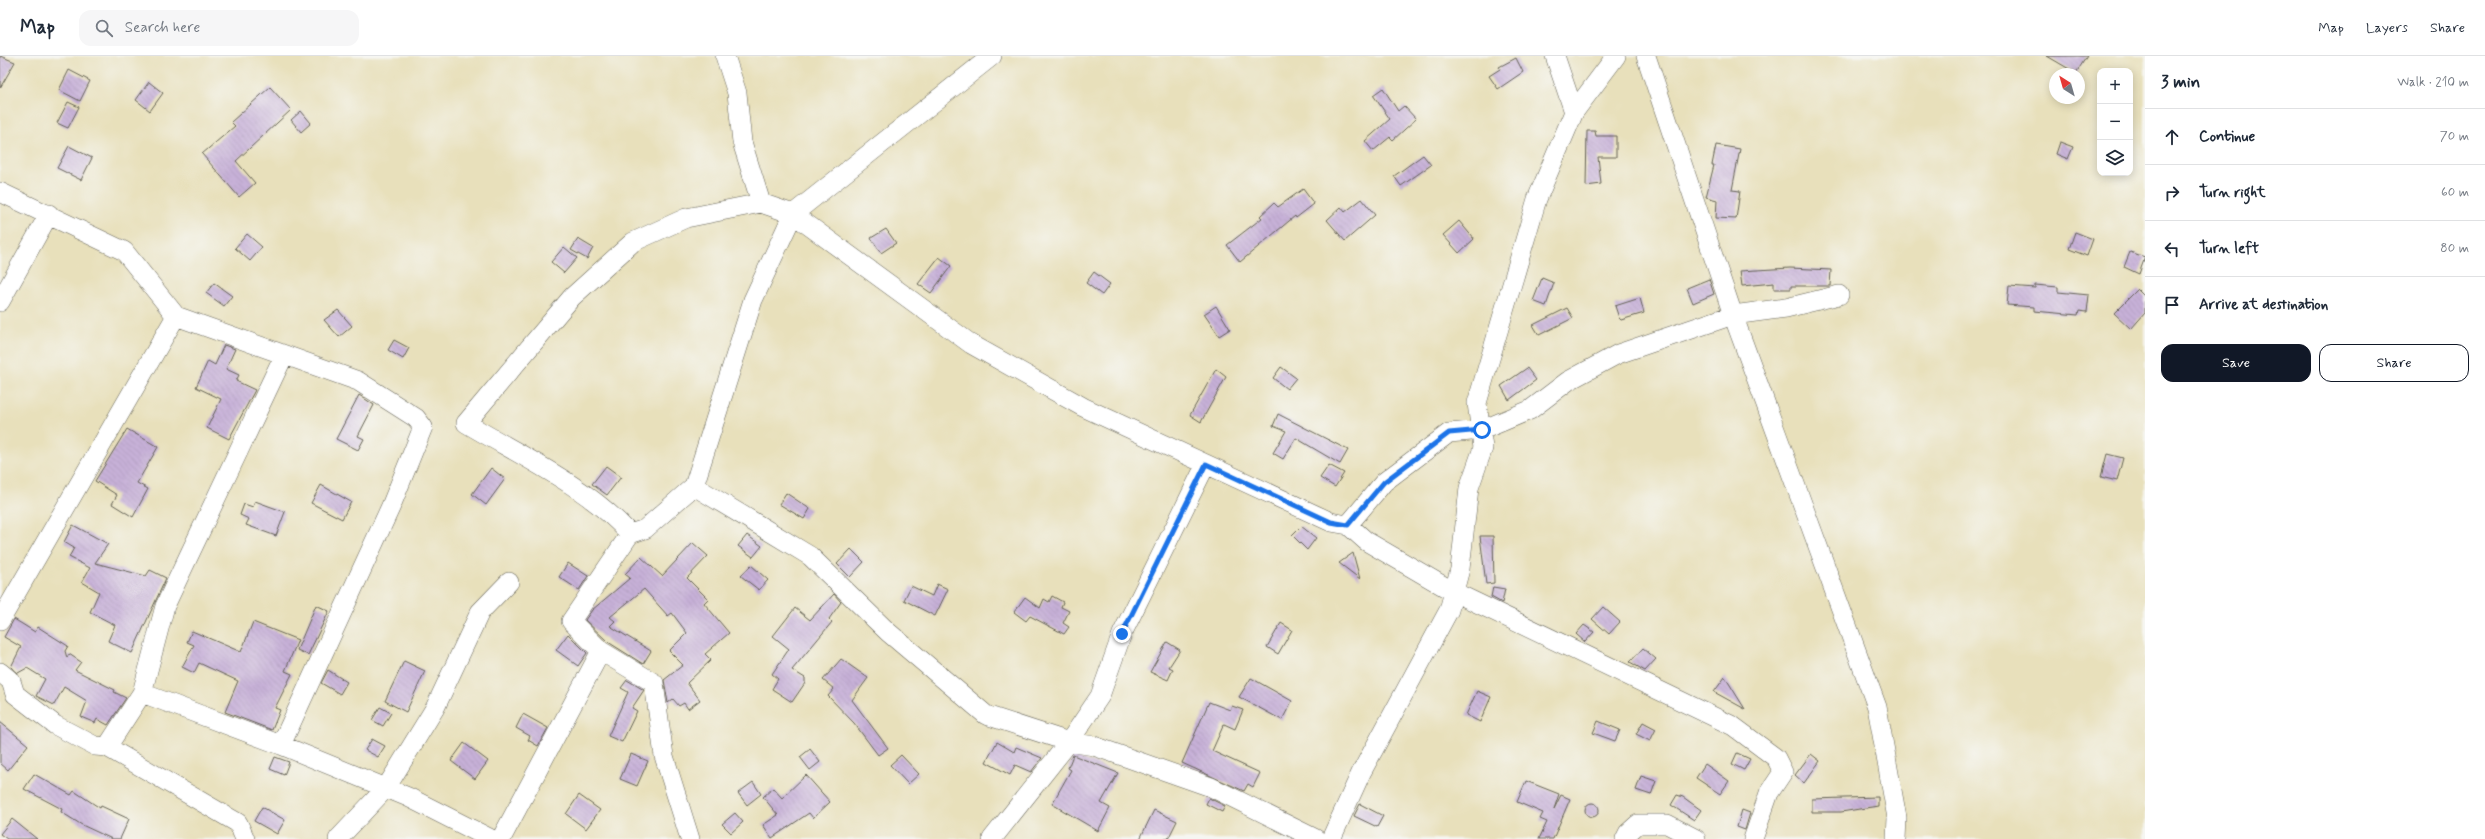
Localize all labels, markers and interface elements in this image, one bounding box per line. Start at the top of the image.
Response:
search box [79,10,359,46]
text: Map [20,15,55,40]
icon: search [93,17,115,39]
text: Search here [125,18,200,38]
text: Map [2318,19,2344,37]
text: Layers [2366,19,2408,37]
text: Share [2430,19,2465,37]
north arrow [2049,68,2085,104]
map controls [2097,68,2133,176]
button: + [2097,68,2133,104]
text: 3 min [2161,71,2200,93]
text: Walk · 210 m [2397,74,2469,91]
button: − [2097,104,2133,140]
icon: ahead [2161,126,2183,148]
text: Continue [2199,127,2255,147]
text: 70 m [2440,128,2469,145]
button: layers [2097,140,2133,176]
icon: right [2161,182,2183,204]
text: Turn right [2199,183,2266,203]
text: 60 m [2441,184,2469,201]
icon: left [2161,238,2183,260]
text: Turn left [2199,239,2259,259]
text: 80 m [2440,240,2469,257]
icon: arrive [2161,294,2183,316]
text: Arrive at destination [2199,295,2328,315]
button: Save [2161,344,2311,382]
button: Share [2319,344,2469,382]
route start [1473,421,1491,439]
route end [1113,625,1131,643]

